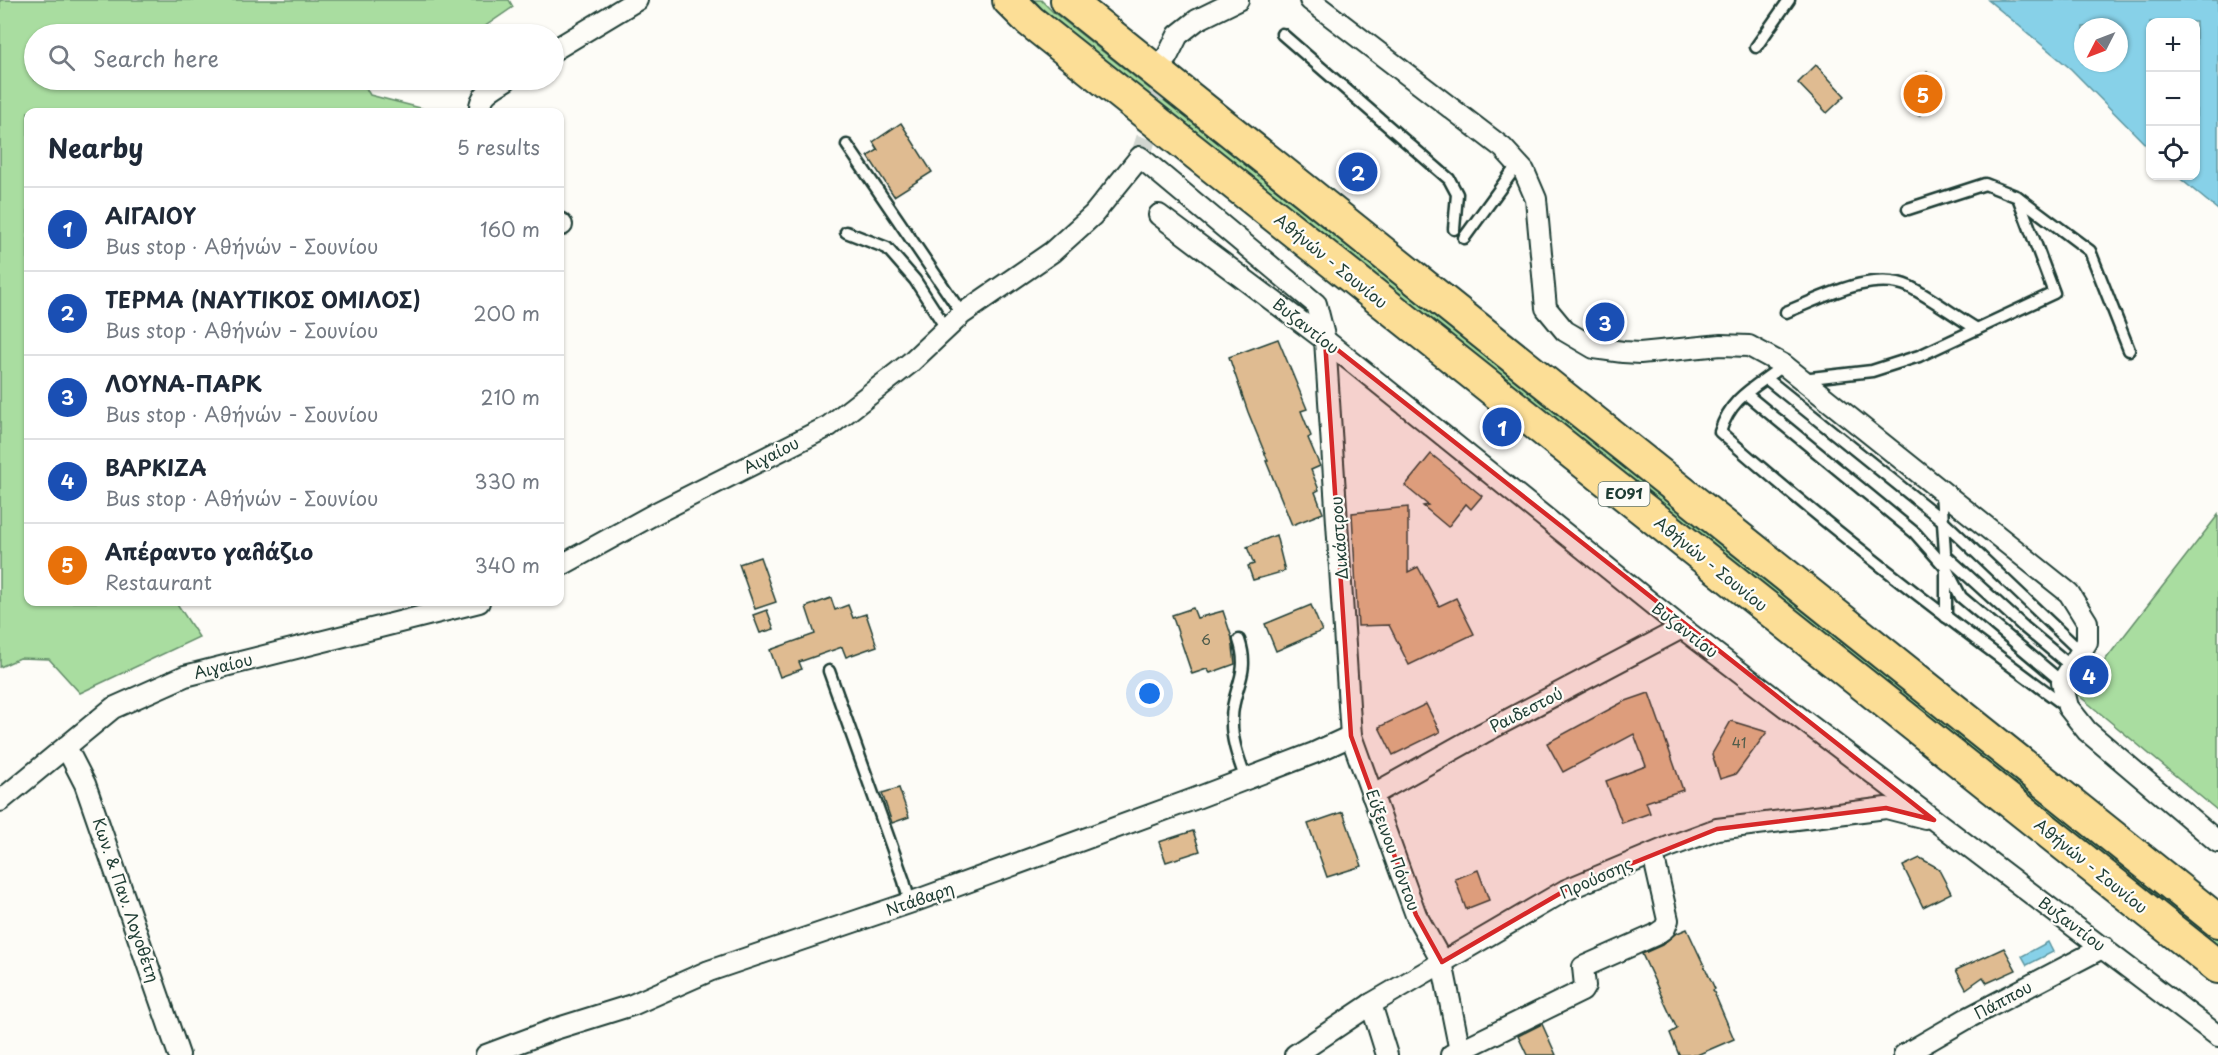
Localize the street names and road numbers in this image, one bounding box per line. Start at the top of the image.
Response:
street label: Αθήνών - Σουνίου [1270,207,1393,313]
street label: Βυζαντίου [1268,292,1345,359]
street label: Αιγαίου [738,430,803,478]
road number: ΕΟ91 [1598,482,1650,506]
street label: Δικάστρου [1323,496,1353,581]
street label: Αθήνών - Σουνίου [1650,510,1773,616]
street label: Βυζαντίου [1647,596,1724,663]
street label: Αιγαίου [191,646,255,684]
street label: Ραιδεστού [1485,680,1566,738]
street label: Εύξεινου Πόντου [1361,785,1427,914]
street label: Αθήνών - Σουνίου [2030,812,2153,918]
street label: Κων. & Παν. Λογοθέτη [87,814,166,985]
street label: Προύσσης [1555,850,1636,904]
street label: Ντάβαρη [882,875,957,921]
street label: Βυζαντίου [2034,890,2111,956]
street label: Πάππου [1969,974,2036,1024]

